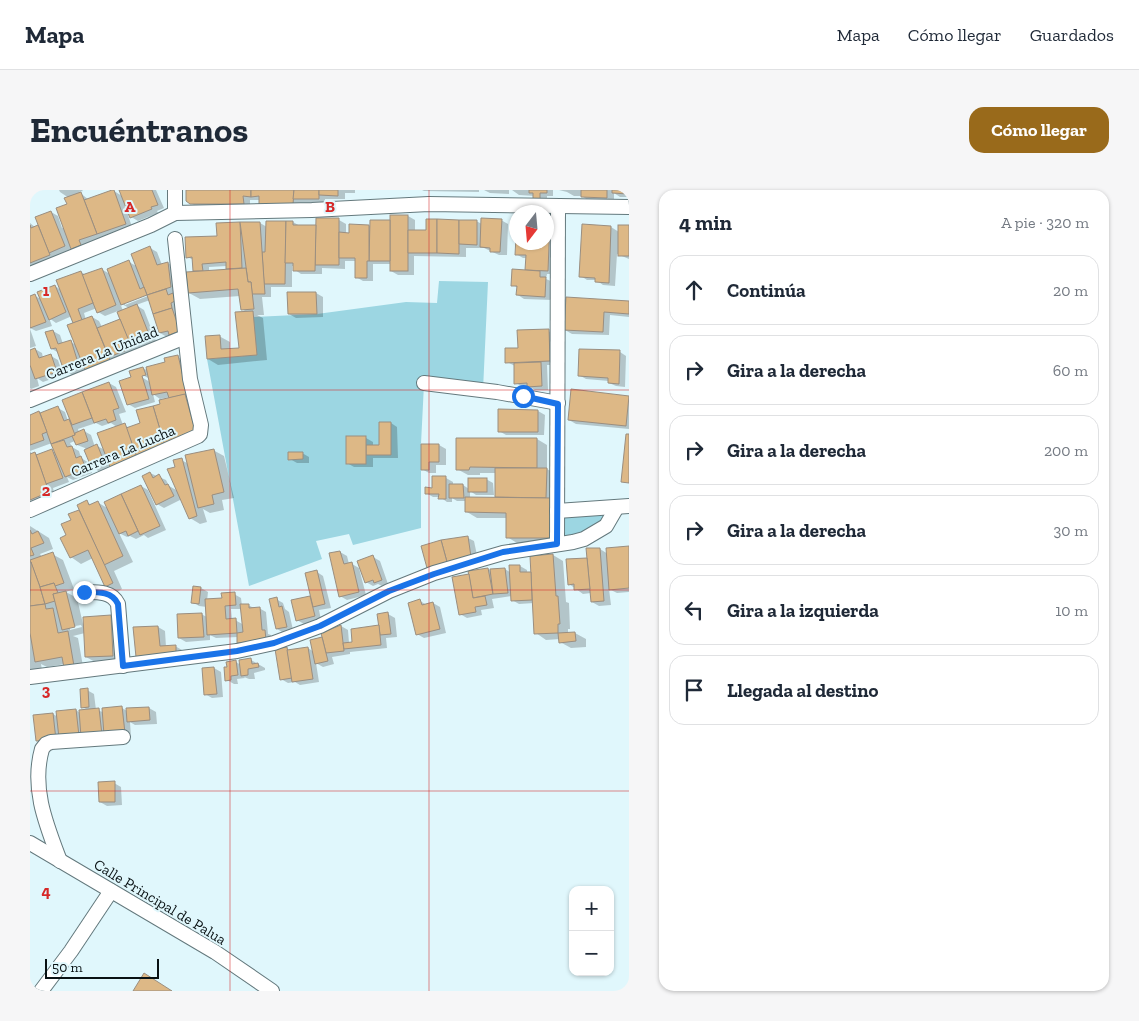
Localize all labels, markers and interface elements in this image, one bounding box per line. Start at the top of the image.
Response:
text: Mapa [25,20,84,49]
text: Mapa [837,24,880,46]
text: Cómo llegar [908,24,1002,46]
text: Guardados [1030,24,1114,46]
button: Cómo llegar [969,107,1109,153]
text: Encuéntranos [30,109,248,151]
text: A [125,197,136,216]
text: B [325,197,335,216]
north arrow [509,205,554,250]
text: 4 min [679,210,732,235]
text: A pie · 320 m [1001,213,1089,232]
icon: ahead [680,276,708,304]
text: Continúa [727,279,806,302]
text: 1 [43,281,50,300]
text: 20 m [1053,281,1088,300]
street label: Carrera La Unidad [43,322,161,384]
icon: right [680,356,708,384]
text: Gira a la derecha [727,359,866,382]
text: 60 m [1053,361,1088,380]
route start [512,385,535,408]
street label: Carrera La Lucha [68,421,178,481]
icon: right [680,436,708,464]
text: Gira a la derecha [727,439,866,462]
text: 200 m [1044,441,1088,460]
text: 2 [42,481,51,500]
icon: right [680,516,708,544]
text: Gira a la derecha [727,519,866,542]
text: 30 m [1054,521,1088,540]
route end [73,581,96,604]
icon: left [680,596,708,624]
text: Gira a la izquierda [727,599,879,622]
text: 10 m [1055,601,1088,620]
icon: arrive [680,676,708,704]
text: Llegada al destino [727,679,878,702]
text: 3 [42,681,51,700]
street label: Calle Principal de Palua [91,855,229,949]
text: 4 [41,882,51,901]
map controls [569,886,614,976]
button: + [569,886,614,931]
button: − [569,931,614,976]
scale bar [45,956,159,979]
text: 50 m [52,959,83,976]

